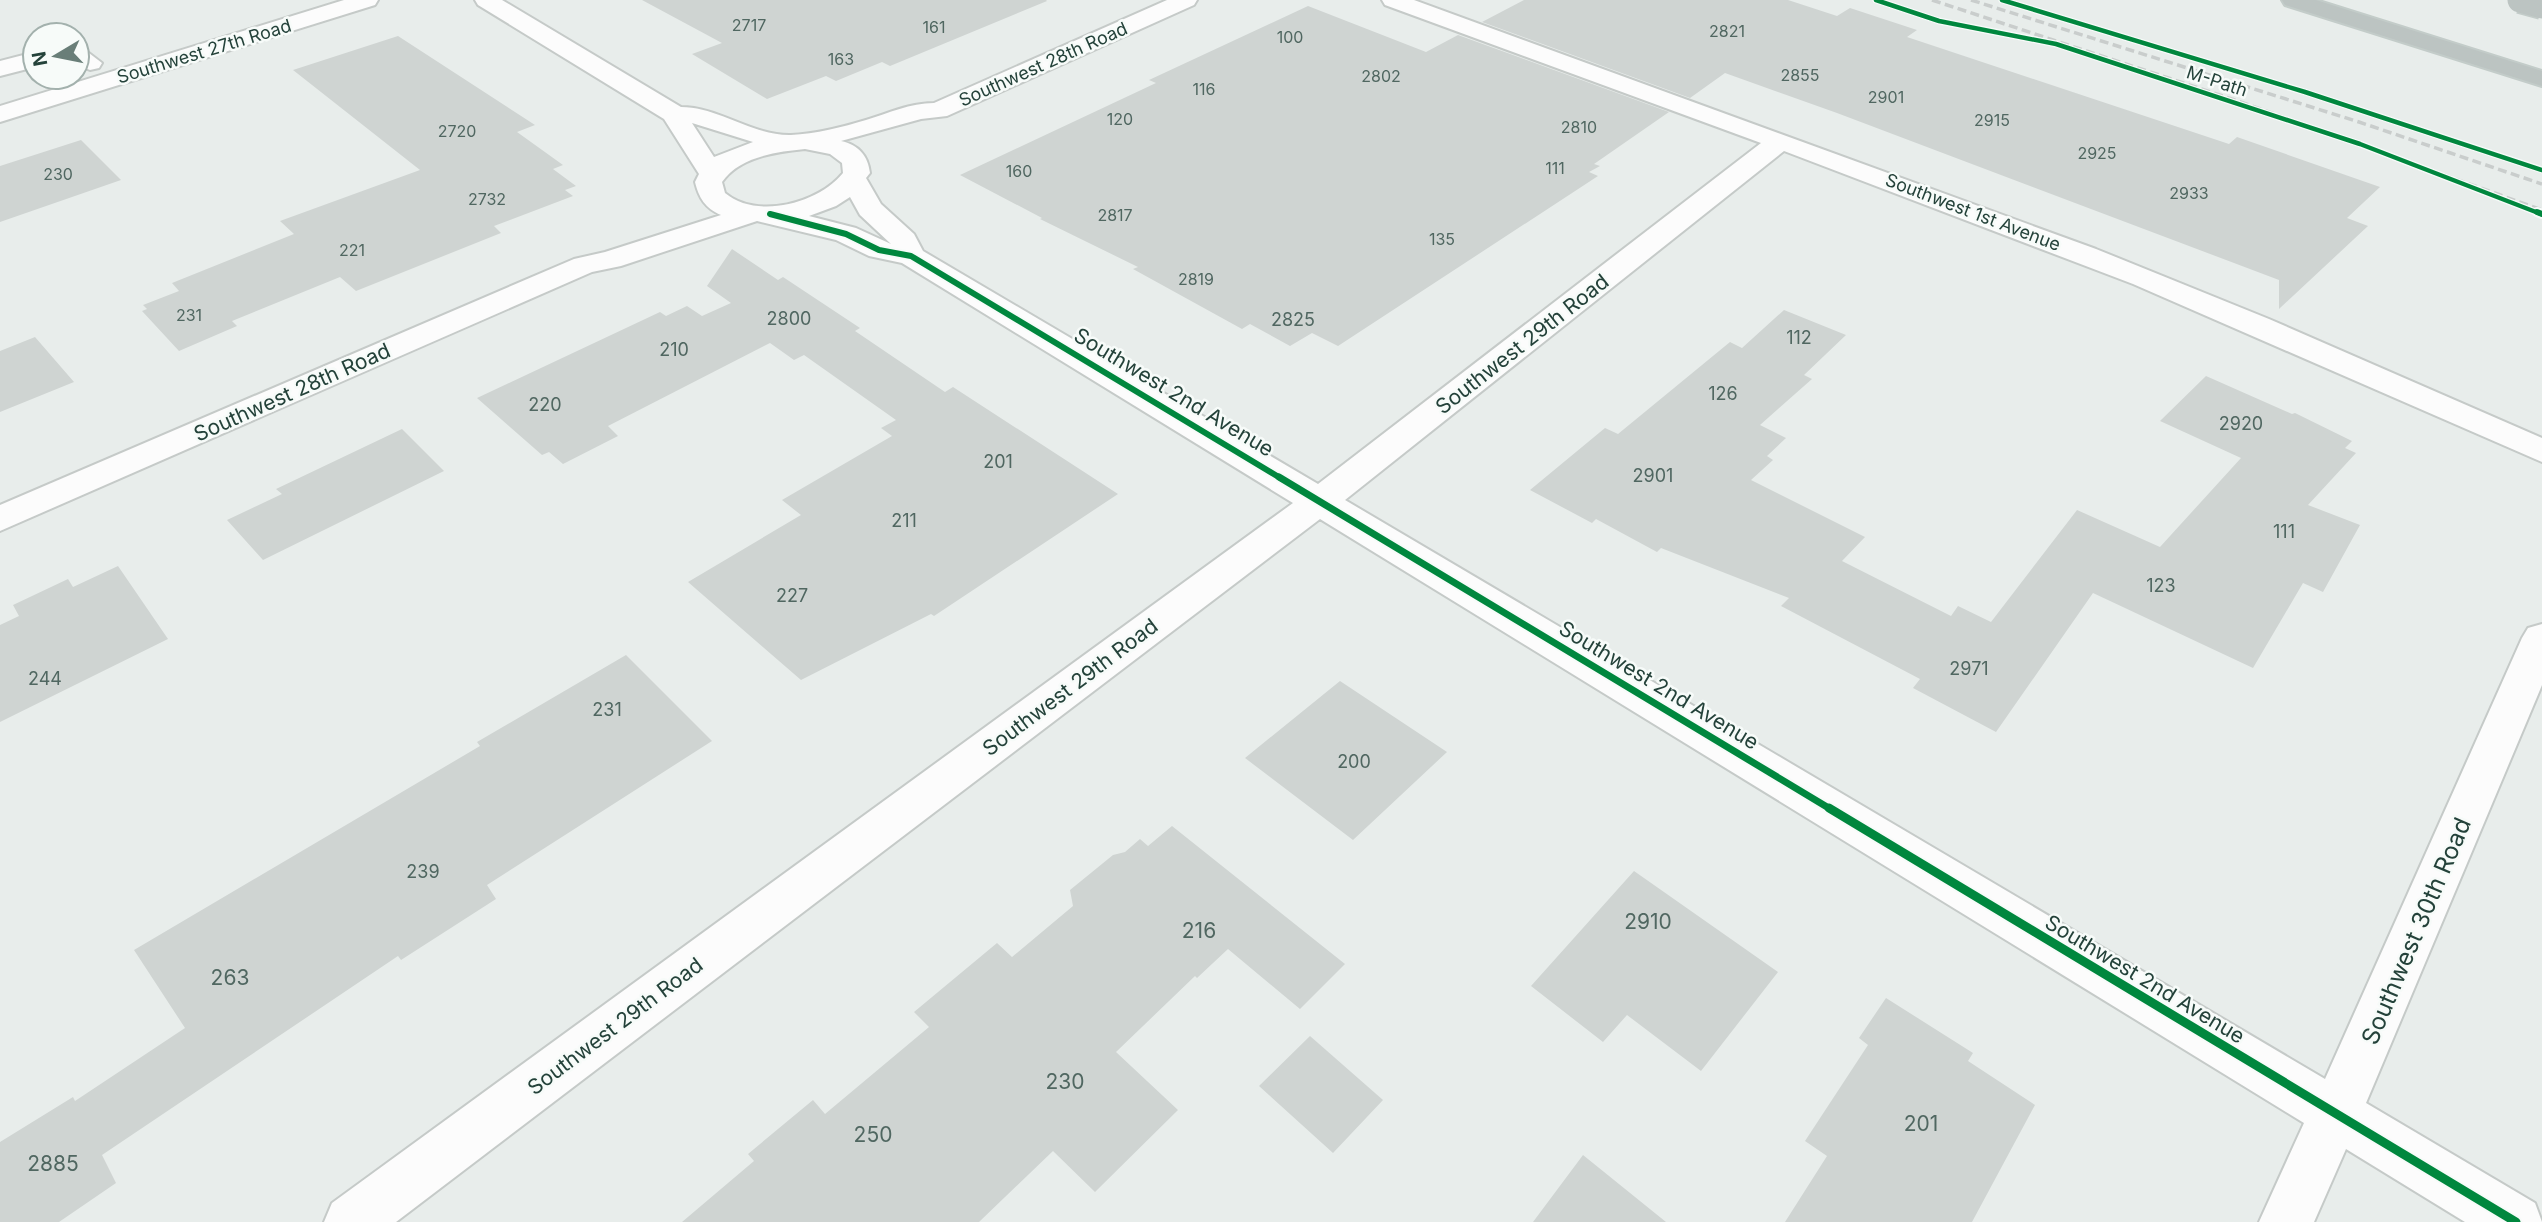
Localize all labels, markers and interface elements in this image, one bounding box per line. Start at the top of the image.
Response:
street label: Southwest 27th Road [114,14,294,88]
house number: 2717 [732,15,766,35]
house number: 161 [923,17,945,37]
street label: Southwest 28th Road [956,17,1130,111]
north arrow [21,21,91,91]
house number: 2821 [1709,21,1745,41]
house number: 100 [1277,27,1303,47]
house number: 163 [828,49,854,69]
text: N [27,50,52,68]
street label: M-Path [2184,61,2250,101]
house number: 2855 [1780,65,1820,85]
house number: 2802 [1361,66,1401,86]
house number: 116 [1193,79,1215,99]
house number: 2901 [1868,87,1904,107]
house number: 120 [1107,109,1133,129]
house number: 2915 [1974,110,2010,130]
house number: 2810 [1561,117,1597,137]
house number: 2720 [438,121,476,141]
house number: 2925 [2077,143,2117,163]
house number: 111 [1545,158,1565,178]
house number: 160 [1006,161,1032,181]
house number: 230 [43,164,73,184]
street label: Southwest 1st Avenue [1882,169,2064,255]
house number: 2933 [2169,183,2209,203]
house number: 2732 [468,189,506,209]
house number: 2817 [1097,205,1133,225]
house number: 135 [1429,229,1455,249]
house number: 221 [339,240,365,260]
house number: 2819 [1178,269,1214,289]
street label: Southwest 29th Road [1431,269,1613,419]
house number: 231 [176,305,202,325]
house number: 2800 [767,308,811,329]
house number: 2825 [1271,309,1315,330]
street label: Southwest 2nd Avenue [1070,322,1278,462]
house number: 112 [1786,327,1812,348]
street label: Southwest 28th Road [190,337,394,447]
house number: 210 [659,339,689,360]
house number: 126 [1708,383,1738,404]
house number: 220 [528,394,562,415]
house number: 2920 [2219,413,2263,434]
house number: 201 [983,451,1013,472]
house number: 2901 [1633,465,1673,486]
house number: 211 [891,510,917,531]
house number: 111 [2273,521,2295,542]
house number: 123 [2146,575,2176,596]
house number: 227 [776,585,808,606]
street label: Southwest 29th Road [978,613,1162,761]
street label: Southwest 2nd Avenue [1555,615,1763,755]
house number: 2971 [1949,658,1989,679]
house number: 244 [28,668,62,689]
house number: 231 [592,699,622,720]
house number: 200 [1337,751,1371,772]
street label: Southwest 30th Road [2355,813,2477,1049]
house number: 239 [406,861,440,882]
house number: 2910 [1624,909,1672,934]
street label: Southwest 2nd Avenue [2041,909,2249,1049]
house number: 216 [1182,918,1216,943]
street label: Southwest 29th Road [523,952,707,1100]
house number: 263 [211,965,249,990]
house number: 230 [1045,1069,1085,1094]
house number: 201 [1904,1111,1938,1136]
house number: 250 [854,1122,892,1147]
house number: 2885 [27,1151,79,1176]

